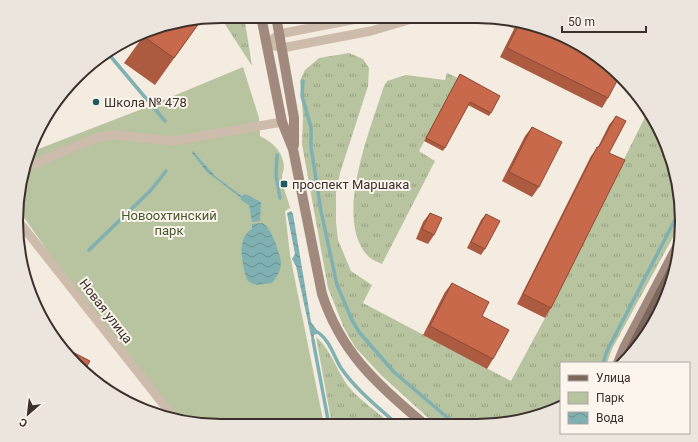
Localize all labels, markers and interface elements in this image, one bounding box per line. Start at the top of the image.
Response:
scale bar [562,8,646,34]
text: 50 m [568,15,595,29]
place label: Школа № 478 [104,95,187,110]
marker: Школа № 478 [91,97,101,107]
place label: проспект Маршака [292,177,409,192]
marker: проспект Маршака [279,179,289,189]
park label: Новоохтинский парк [121,208,217,238]
street label: Новая улица [76,276,136,346]
legend [560,362,690,434]
text: Улица [596,371,631,385]
text: Парк [596,391,625,405]
north arrow [8,394,48,434]
text: Вода [596,411,624,425]
text: С [17,415,30,430]

